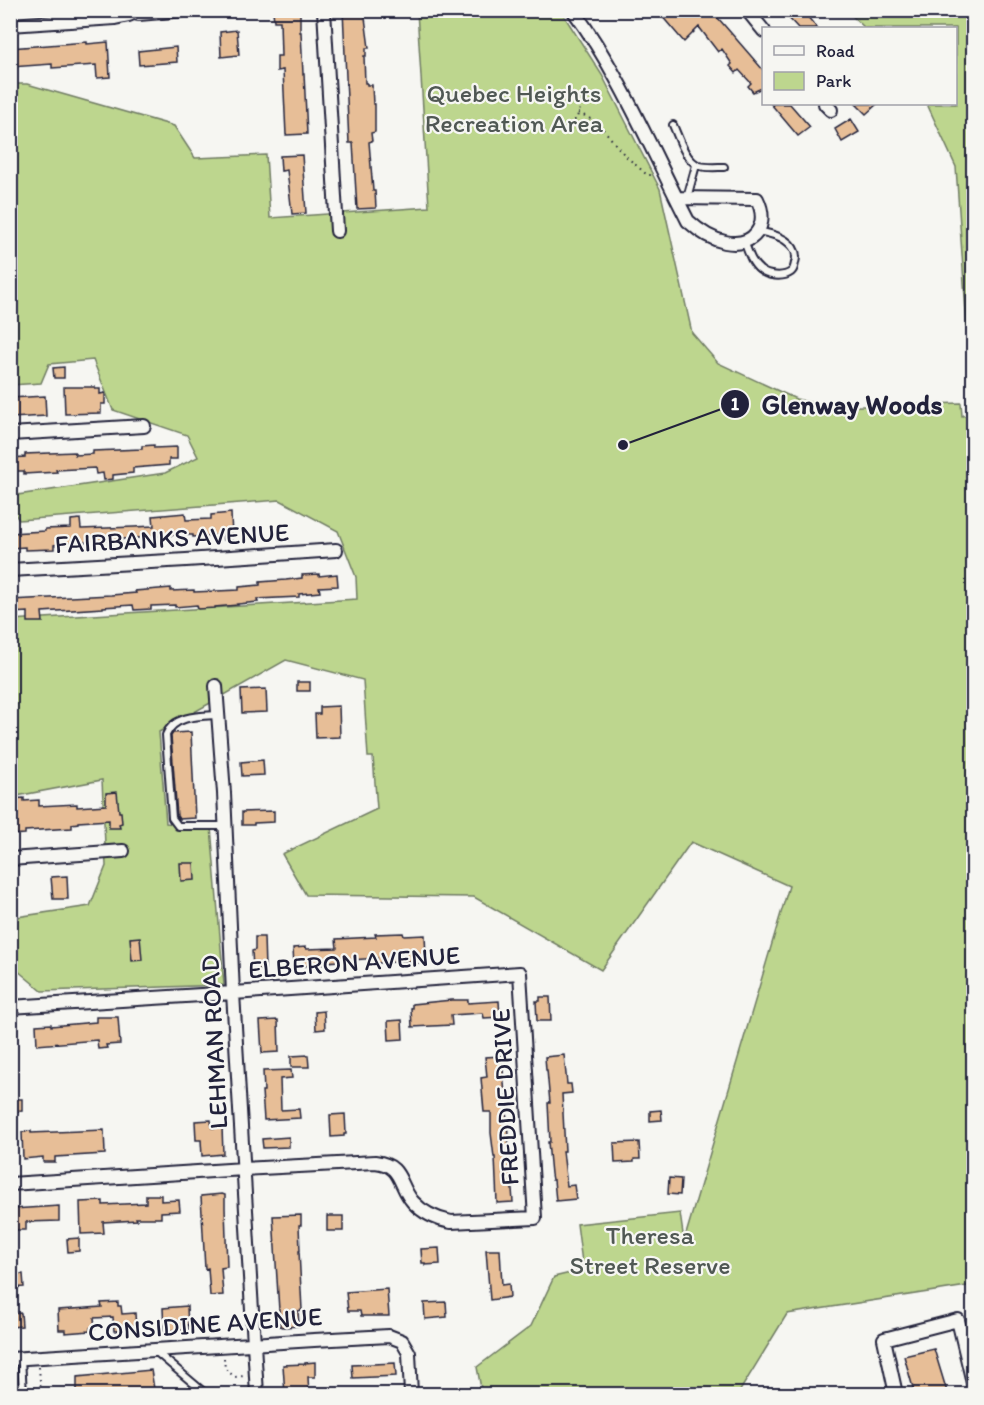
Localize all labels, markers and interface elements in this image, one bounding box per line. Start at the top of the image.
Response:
legend [762,27,957,105]
text: Road [816,40,855,62]
text: Park [816,70,851,92]
park label: Quebec Heights Recreation Area [425,77,604,139]
callout: Glenway Woods [720,382,955,427]
text: Glenway Woods [761,388,943,421]
text: 1 [731,393,740,415]
street label: FAIRBANKS AVENUE [54,516,290,560]
street label: ELBERON AVENUE [247,939,461,985]
street label: LEHMAN ROAD [193,954,235,1130]
street label: FREDDIE DRIVE [484,1008,526,1186]
park label: Theresa Street Reserve [570,1219,730,1281]
street label: CONSIDINE AVENUE [87,1300,323,1348]

